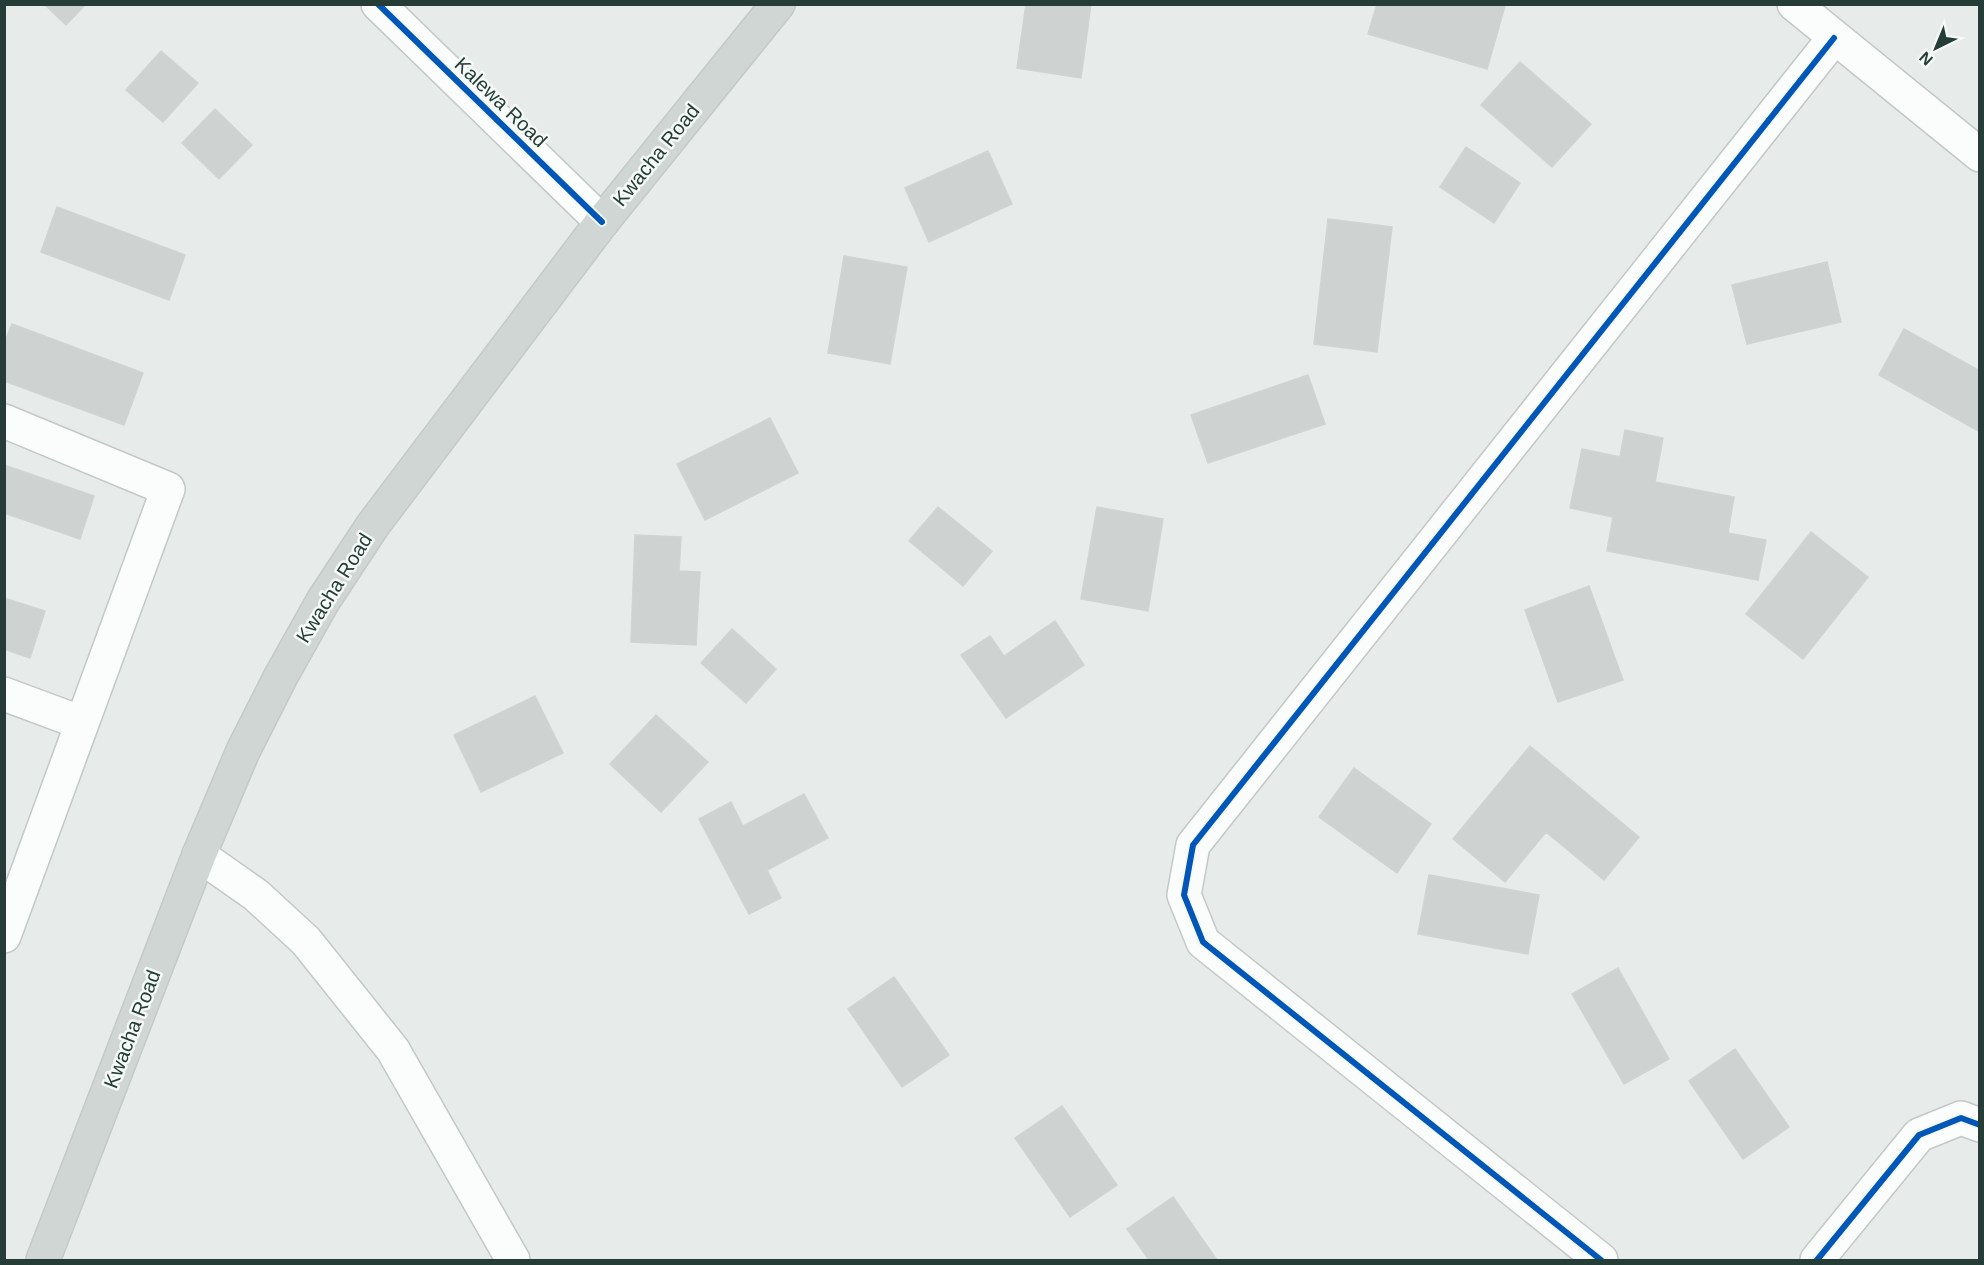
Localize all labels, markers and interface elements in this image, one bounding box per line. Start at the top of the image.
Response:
north arrow [1906,18,1966,78]
text: N [1916,48,1936,69]
street label: Kalewa Road [451,53,551,151]
street label: Kwacha Road [608,100,704,210]
street label: Kwacha Road [292,529,376,647]
street label: Kwacha Road [99,967,165,1091]

